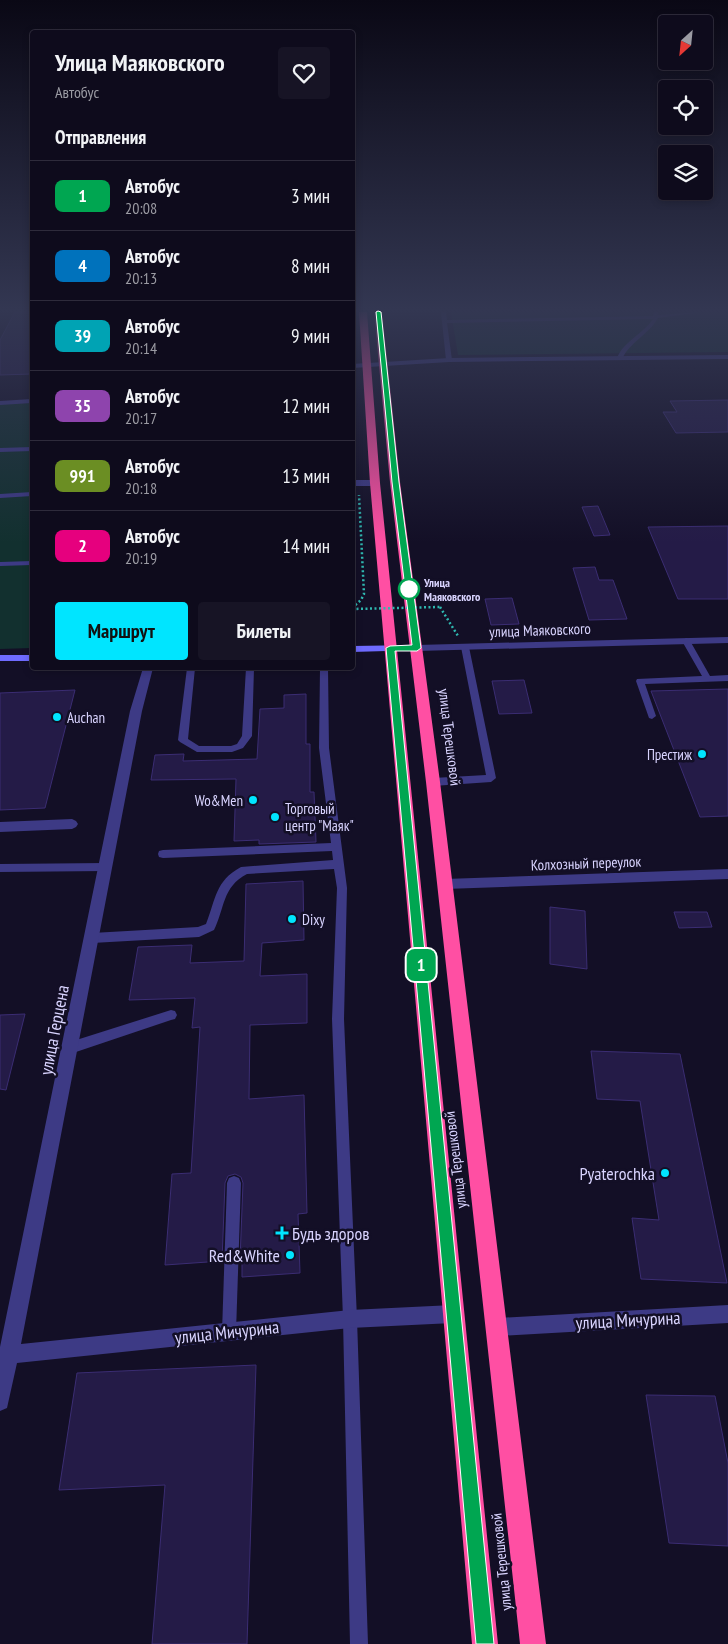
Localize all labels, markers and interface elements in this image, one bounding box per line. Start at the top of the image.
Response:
north arrow [658,15,712,70]
map controls [658,15,713,200]
text: Улица Маяковского [55,47,225,78]
button: heart [278,47,330,99]
button: locate [658,80,713,135]
text: Автобус [55,82,99,102]
text: Отправления [55,125,146,149]
button: layers [658,145,713,200]
text: Автобус [125,174,180,198]
text: 1 [78,184,87,207]
text: 3 мин [291,184,330,208]
text: 20:08 [125,198,157,218]
text: Автобус [125,244,180,268]
text: 4 [78,254,87,277]
text: 8 мин [291,254,330,278]
text: 20:13 [125,268,157,288]
text: Автобус [125,314,180,338]
text: 39 [74,324,91,347]
text: 9 мин [291,324,330,348]
text: 20:14 [125,338,157,358]
text: Автобус [125,384,180,408]
text: 35 [74,394,91,417]
text: 12 мин [282,394,330,418]
text: 20:17 [125,408,157,428]
text: Автобус [125,454,180,478]
text: 991 [70,464,95,487]
text: 13 мин [282,464,330,488]
text: 20:18 [125,478,157,498]
text: Автобус [125,524,180,548]
text: 2 [78,534,87,557]
text: 14 мин [282,534,330,558]
text: 20:19 [125,548,157,568]
place label: Улица Маяковского [423,575,481,604]
marker: Улица Маяковского [398,578,420,600]
button: Маршрут [55,602,188,660]
button: Билеты [198,602,330,660]
street label: улица Маяковского [489,619,591,641]
street label: улица Терешковой [435,687,465,787]
place label: Auchan [67,708,105,727]
marker: Auchan [51,711,63,723]
place label: Престиж [647,745,693,764]
marker: Престиж [696,748,708,760]
place label: Wo&Men [195,791,243,810]
marker: Wo&Men [247,794,259,806]
place label: Торговый центр "Маяк" [285,799,354,835]
marker: Торговый центр "Маяк" [269,811,281,823]
street label: Колхозный переулок [531,852,642,874]
place label: Dixy [302,910,325,929]
marker: Dixy [286,913,298,925]
line badge: 1 [405,949,437,981]
text: 1 [417,953,425,976]
street label: улица Герцена [34,983,74,1077]
street label: улица Терешковой [440,1110,470,1210]
place label: Pyaterochka [579,1162,655,1185]
marker: Pyaterochka [659,1167,671,1179]
place label: Будь здоров [292,1222,369,1245]
marker: Будь здоров [276,1227,288,1239]
place label: Red&White [209,1244,280,1267]
marker: Red&White [284,1249,296,1261]
street label: улица Мичурина [575,1306,681,1334]
street label: улица Мичурина [174,1315,280,1349]
street label: улица Терешковой [486,1512,516,1612]

